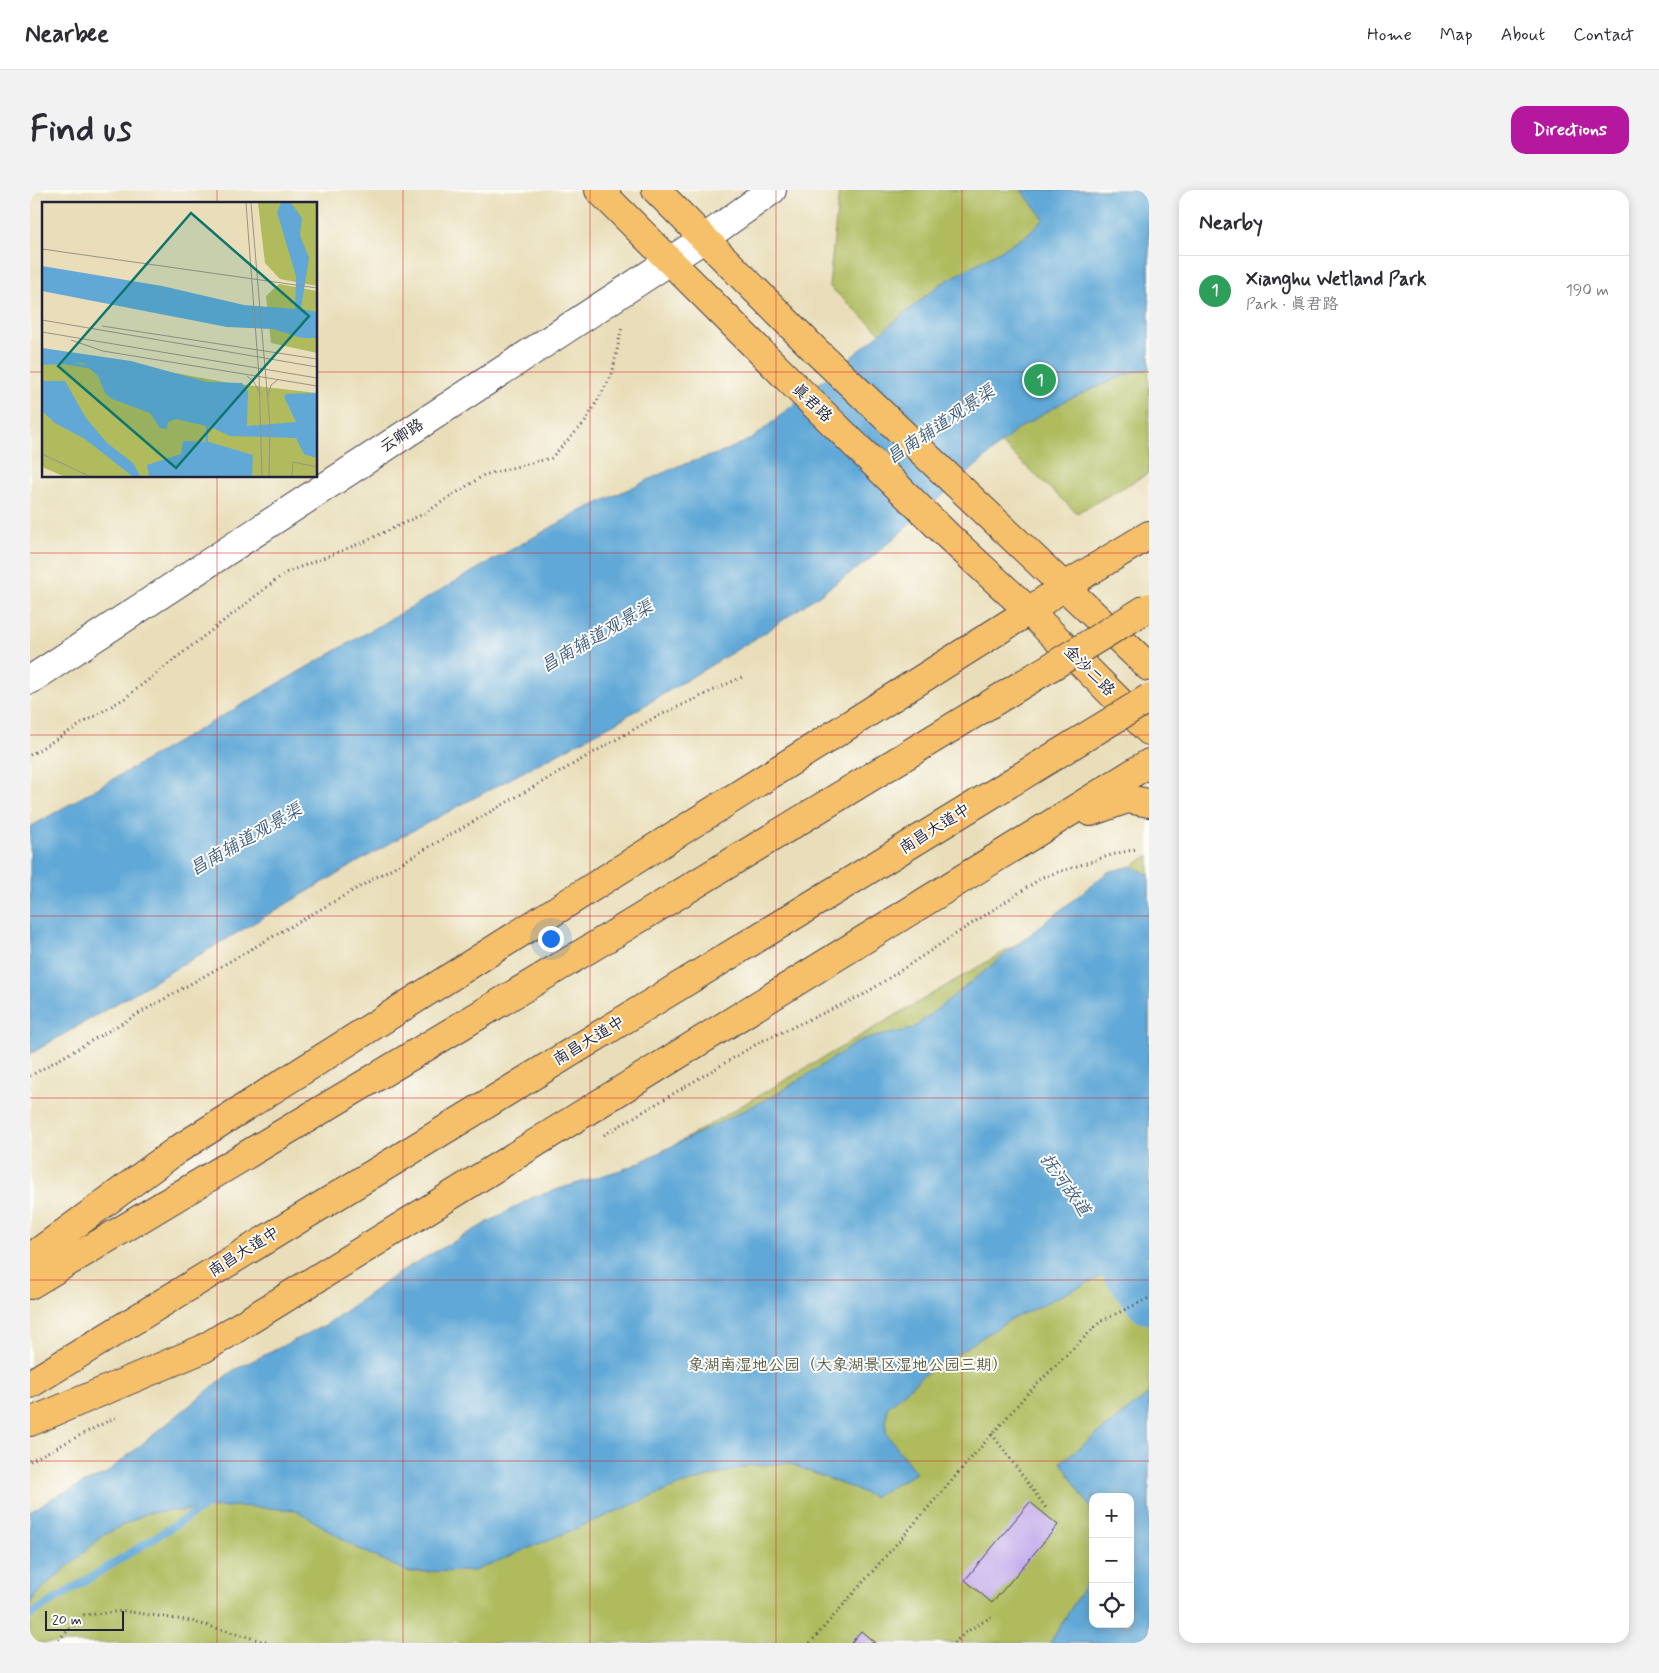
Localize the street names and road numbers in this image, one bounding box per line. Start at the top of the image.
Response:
street label: 真君路 [787,379,837,427]
street label: 云卿路 [376,414,428,458]
street label: 金沙二路 [1059,641,1119,701]
street label: 南昌大道中 [896,799,974,859]
street label: 南昌大道中 [549,1011,629,1071]
street label: 南昌大道中 [205,1222,283,1282]

